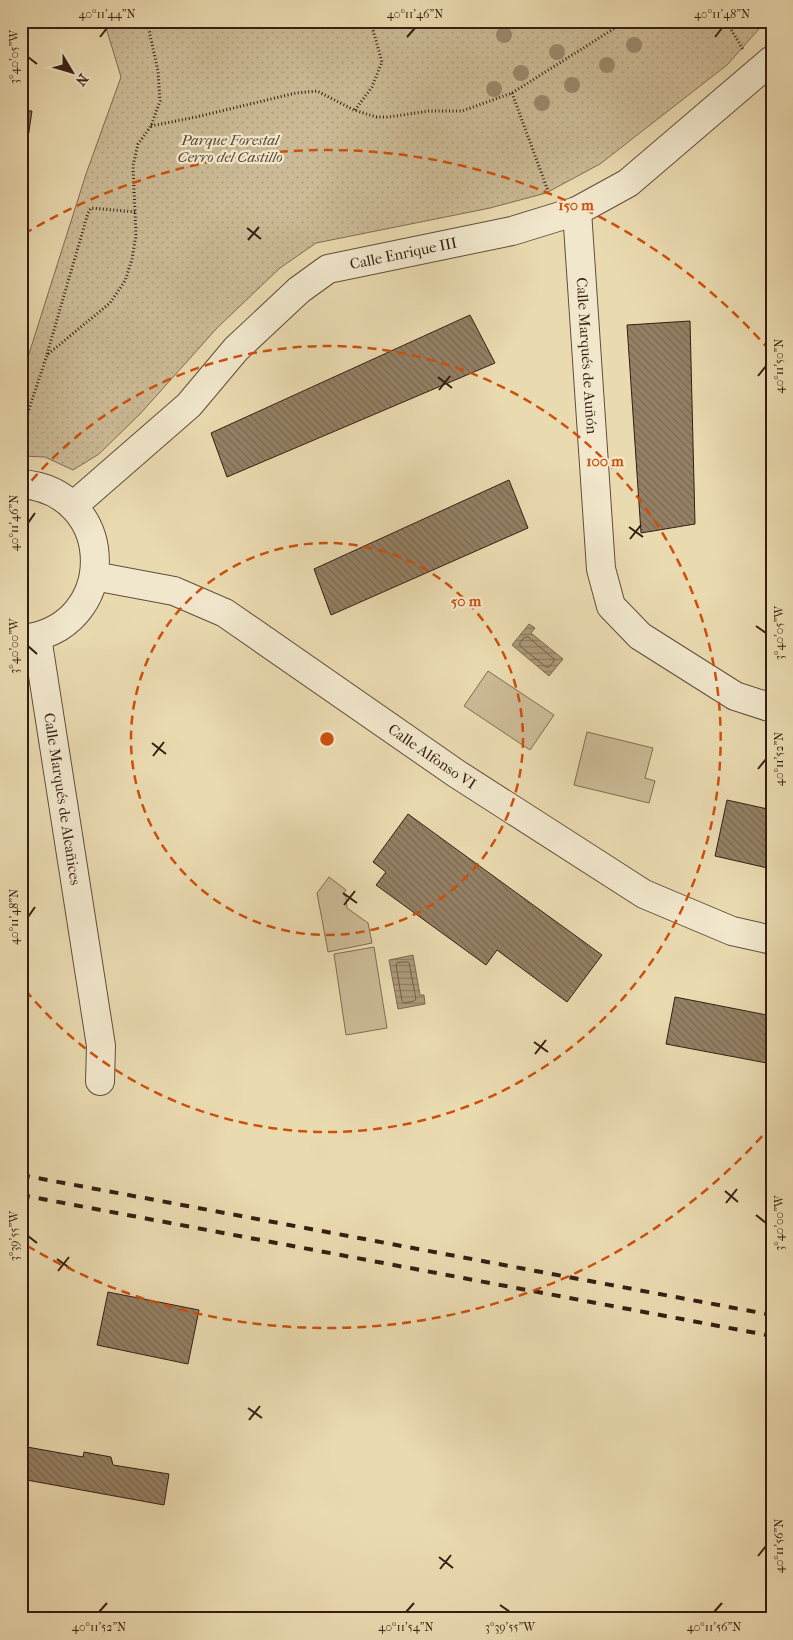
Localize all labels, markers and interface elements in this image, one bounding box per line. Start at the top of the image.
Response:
text: 40°11'44"N [78,7,136,21]
text: 40°11'46"N [387,7,443,21]
text: 40°11'48"N [694,7,750,21]
text: 3°40'05"W [7,29,21,84]
north arrow [48,48,98,98]
text: N [72,70,92,89]
park label: Parque Forestal Cerro del Castillo [177,131,283,166]
text: 150 m [558,196,594,214]
street label: Calle Enrique III [348,234,459,273]
street label: Calle Marqués de Auñón [572,277,601,435]
text: 40°11'50"N [772,339,786,393]
text: 100 m [586,452,624,470]
text: 40°11'46"N [7,495,21,551]
text: 50 m [451,592,482,610]
text: 3°40'05"W [772,605,786,660]
text: 3°40'00"W [7,617,21,674]
street label: Calle Marqués de Alcañices [40,712,85,887]
street label: Calle Alfonso VI [385,720,480,793]
centre of rings [318,730,336,748]
text: 40°11'52"N [772,732,786,786]
text: 40°11'48"N [7,889,21,945]
text: 3°40'00"W [772,1194,786,1251]
text: 3°39'55"W [7,1210,21,1261]
text: 40°11'56"N [772,1519,786,1573]
text: 40°11'52"N [72,1620,126,1634]
text: 40°11'54"N [378,1620,434,1634]
text: 3°39'55"W [485,1620,536,1634]
text: 40°11'56"N [687,1620,741,1634]

